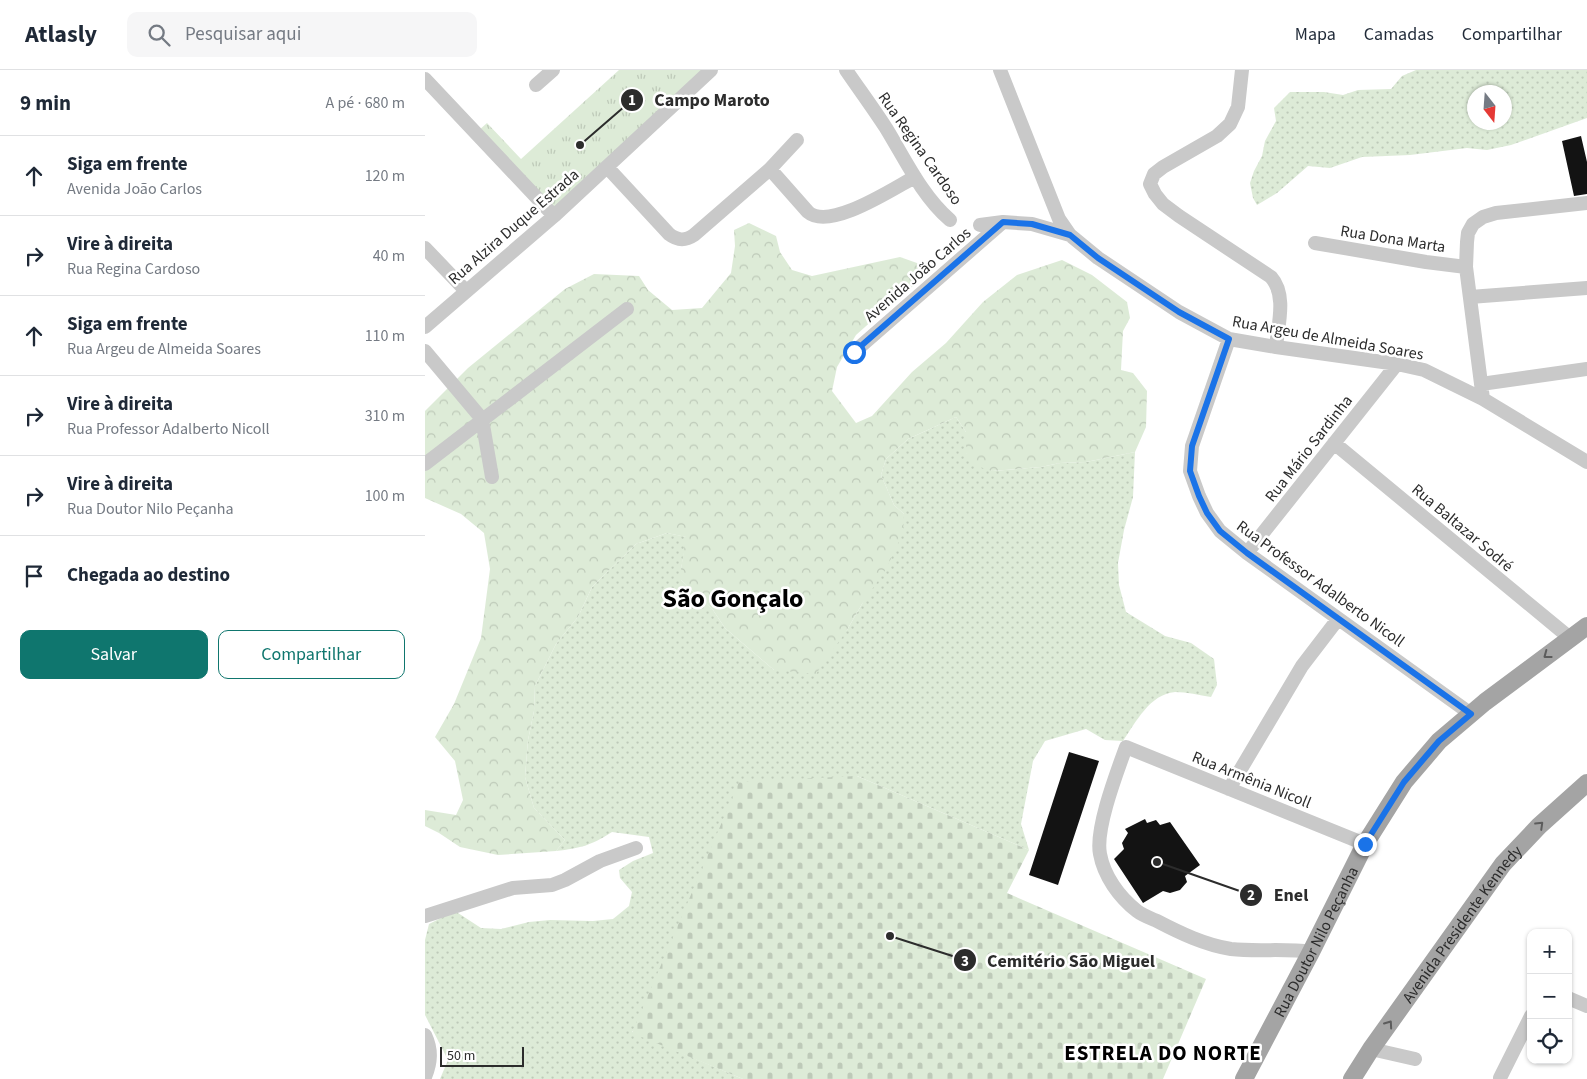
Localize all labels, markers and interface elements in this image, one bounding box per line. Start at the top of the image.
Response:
search box [127,12,477,57]
text: Atlasly [25,17,97,52]
icon: search [145,21,173,49]
text: Pesquisar aqui [185,21,301,48]
text: Mapa [1295,22,1336,47]
text: Camadas [1364,22,1434,47]
text: Compartilhar [1462,22,1562,47]
callout: Campo Maroto [620,83,780,116]
north arrow [1467,85,1512,130]
text: 9 min [20,88,71,118]
text: Campo Maroto [654,88,770,113]
street label: Rua Regina Cardoso [873,88,967,209]
text: 1 [628,90,636,111]
text: A pé · 680 m [326,92,405,114]
text: Siga em frente [67,151,188,178]
icon: ahead [20,162,48,190]
street label: Rua Alzira Duque Estrada [444,164,584,290]
text: 120 m [365,165,405,187]
text: Avenida João Carlos [67,178,202,200]
street label: Rua Dona Marta [1339,220,1447,258]
street label: Avenida João Carlos [860,222,976,327]
text: Vire à direita [67,231,173,258]
icon: right [20,242,48,270]
text: 40 m [373,245,405,267]
text: Rua Regina Cardoso [67,258,200,280]
street label: Rua Argeu de Almeida Soares [1230,310,1426,366]
text: Siga em frente [67,311,188,338]
icon: ahead [20,322,48,350]
text: 110 m [365,325,405,347]
text: Rua Argeu de Almeida Soares [67,338,261,360]
route start [843,341,866,364]
street label: Rua Mário Sardinha [1260,390,1358,507]
text: Vire à direita [67,391,173,418]
icon: right [20,402,48,430]
text: 310 m [365,405,405,427]
text: Rua Professor Adalberto Nicoll [67,418,270,440]
text: Vire à direita [67,471,173,498]
street label: Rua Baltazar Sodré [1407,479,1518,577]
icon: right [20,482,48,510]
text: 100 m [365,485,405,507]
text: Rua Doutor Nilo Peçanha [67,498,233,520]
street label: Rua Professor Adalberto Nicoll [1232,515,1409,652]
icon: arrive [20,562,48,590]
text: Chegada ao destino [67,562,230,589]
district label: São Gonçalo [662,580,804,617]
button: Salvar [20,630,208,679]
button: Compartilhar [218,630,405,679]
one-way arrow [1544,649,1553,658]
street label: Rua Armênia Nicoll [1189,746,1314,814]
one-way arrow [1535,822,1544,831]
route end [1354,833,1377,856]
street label: Avenida Presidente Kennedy [1397,840,1528,1008]
street label: Rua Doutor Nilo Peçanha [1269,863,1364,1021]
callout: Enel [1238,878,1318,911]
text: Enel [1274,883,1308,908]
text: 2 [1247,885,1255,906]
map controls [1527,929,1572,1064]
button: + [1527,929,1572,974]
callout: Cemitério São Miguel [952,944,1165,977]
text: Cemitério São Miguel [987,949,1155,974]
text: 3 [961,951,969,972]
button: − [1527,974,1572,1019]
button: locate [1527,1019,1572,1064]
one-way arrow [1383,1020,1392,1030]
district label: ESTRELA DO NORTE [1064,1038,1262,1068]
scale bar [440,1044,524,1067]
text: 50 m [447,1046,475,1066]

